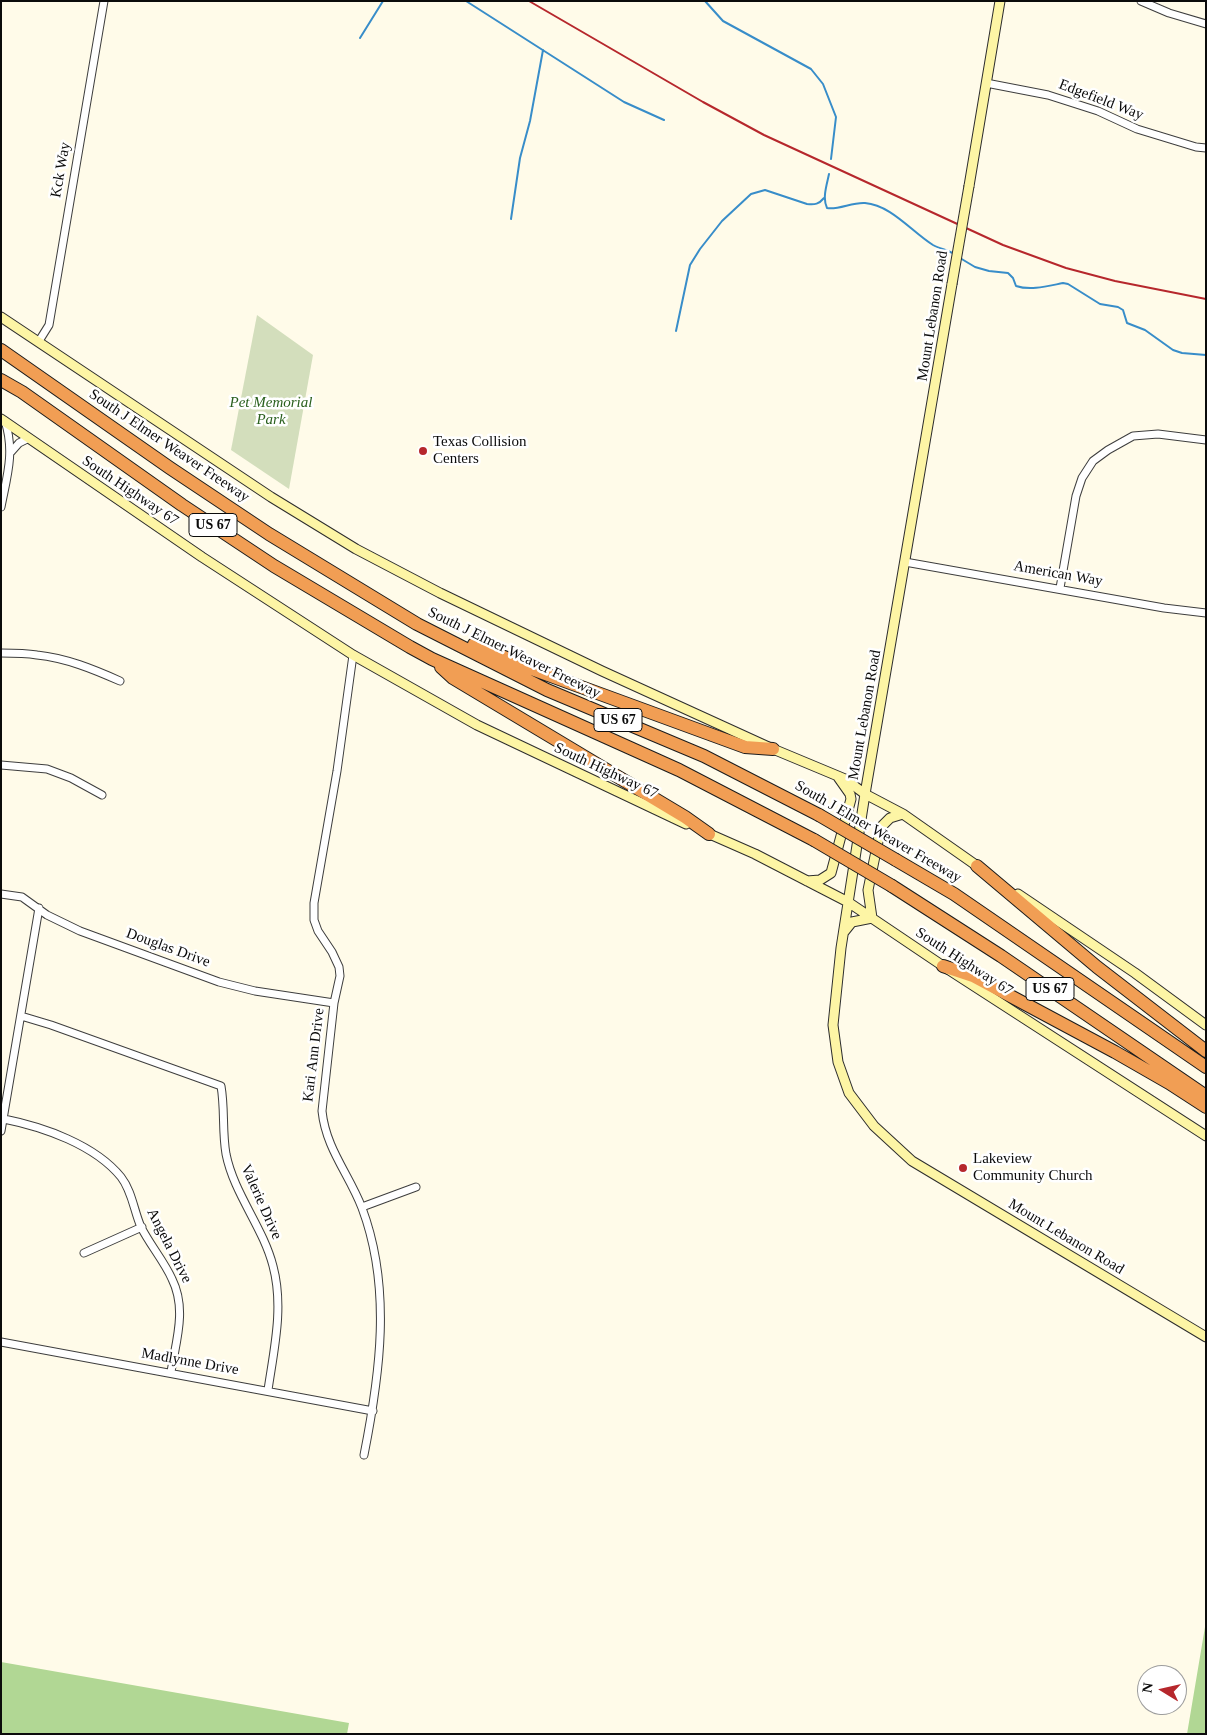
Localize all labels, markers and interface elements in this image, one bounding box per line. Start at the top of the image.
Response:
street label: Edgefield Way [1056,76,1146,124]
street label: Kck Way [47,141,75,199]
street label: Mount Lebanon Road [914,250,952,382]
street label: South J Elmer Weaver Freeway [85,386,253,506]
park label: Pet Memorial Park [230,394,312,429]
place label: Texas Collision Centers [433,433,527,468]
marker: Texas Collision Centers [417,445,429,457]
street label: South Highway 67 [78,452,182,530]
road number: US 67 [189,514,237,536]
street label: American Way [1012,557,1104,591]
street label: South J Elmer Weaver Freeway [425,603,603,703]
street label: Mount Lebanon Road [845,649,885,781]
road number: US 67 [594,708,642,732]
street label: South Highway 67 [551,739,661,803]
street label: South J Elmer Weaver Freeway [791,777,965,887]
street label: South Highway 67 [912,924,1016,1000]
street label: Douglas Drive [124,925,212,971]
road number: US 67 [1026,978,1074,1001]
street label: Kari Ann Drive [299,1007,329,1103]
place label: Lakeview Community Church [973,1150,1093,1185]
street label: Valerie Drive [236,1162,286,1242]
marker: Lakeview Community Church [957,1162,969,1174]
street label: Mount Lebanon Road [1005,1195,1127,1279]
street label: Angela Drive [143,1206,195,1286]
street label: Madlynne Drive [140,1345,240,1379]
north arrow [1137,1665,1187,1715]
text: N [1139,1682,1156,1694]

